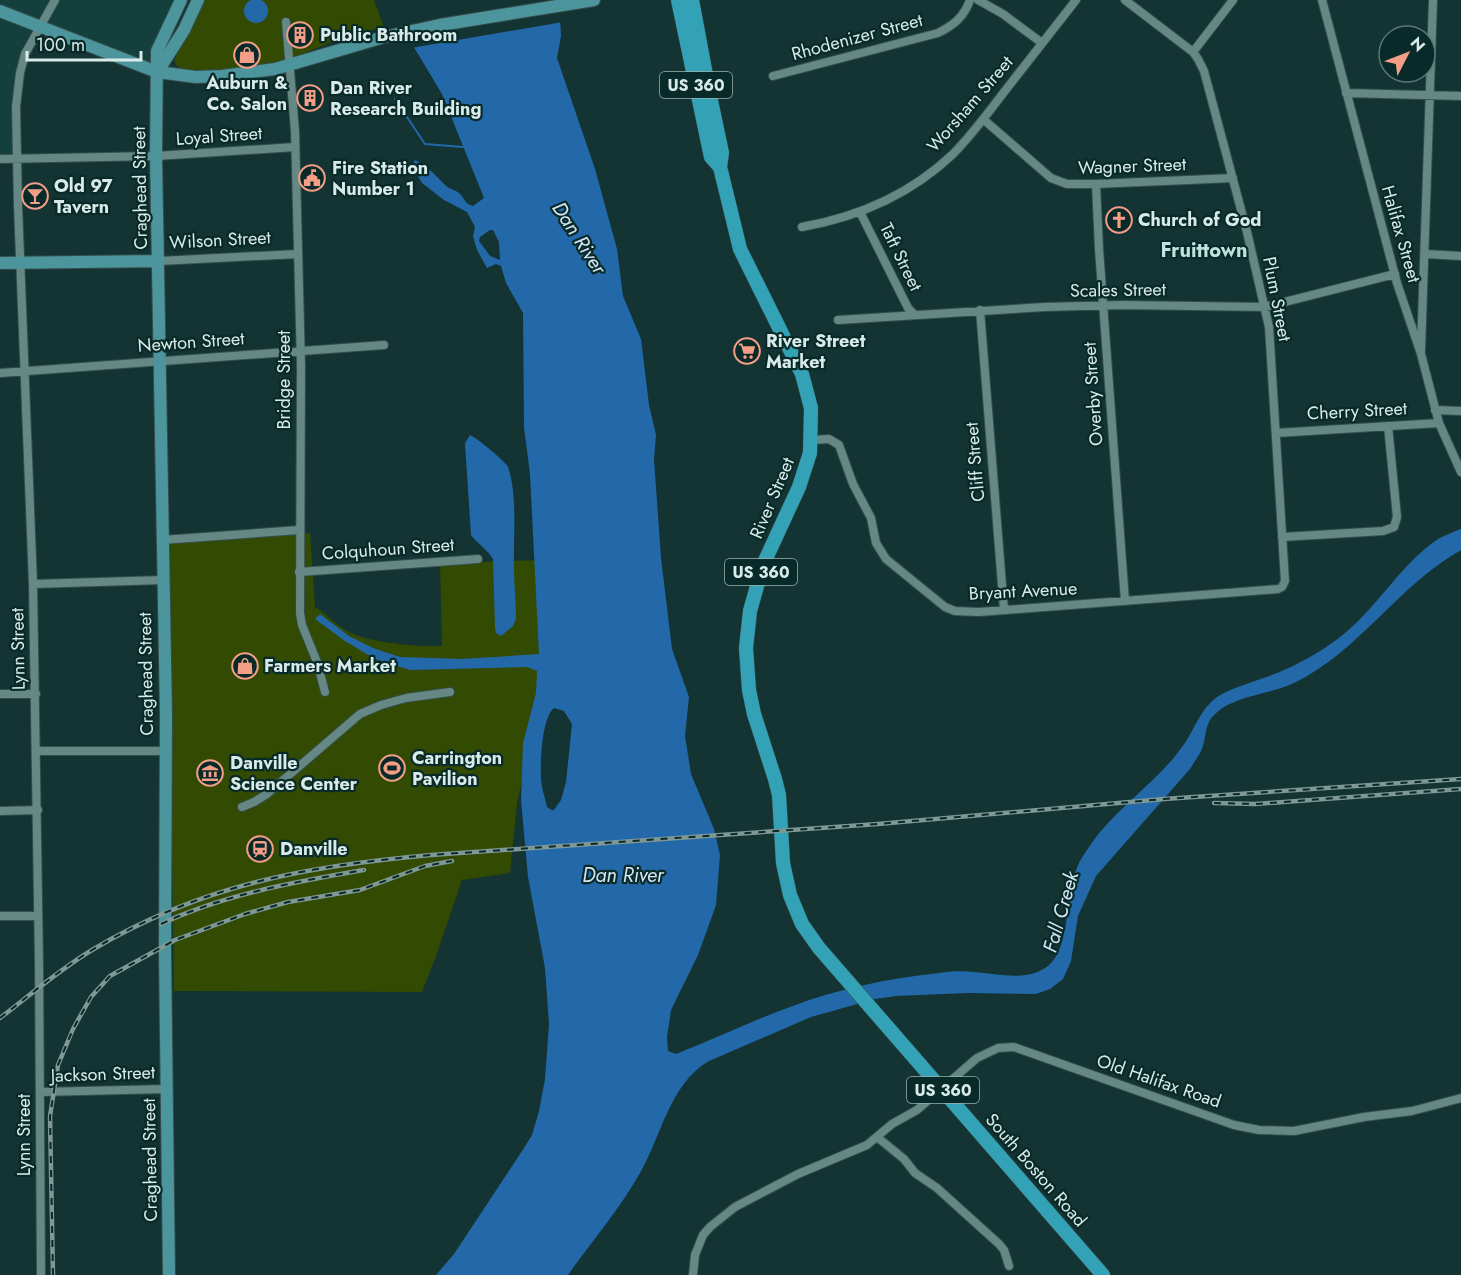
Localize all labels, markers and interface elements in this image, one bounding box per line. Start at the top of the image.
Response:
street label: Rhodenizer Street [789,7,926,67]
building icon: Public Bathroom [285,20,315,50]
place label: Public Bathroom [320,22,457,48]
scale bar [27,24,141,62]
north arrow [1377,24,1437,84]
text: 100 m [36,32,85,58]
text: N [1405,32,1431,57]
shop icon: Auburn & Co. Salon [232,40,262,70]
street label: Worsham Street [921,50,1020,158]
place label: Auburn & Co. Salon [205,70,288,117]
road number: US 360 [660,72,732,98]
place label: Dan River Research Building [330,75,481,122]
building icon: Dan River Research Building [295,83,325,113]
street label: Loyal Street [175,120,264,152]
street label: Craghead Street [126,125,154,250]
street label: Wagner Street [1077,151,1187,181]
place label: Fire Station Number 1 [332,155,428,202]
public building icon: Fire Station Number 1 [297,163,327,193]
place label: Old 97 Tavern [54,173,113,220]
bar icon: Old 97 Tavern [20,181,50,211]
street label: Halifax Street [1375,182,1427,286]
water label: Dan River [545,196,614,281]
church icon: Church of God [1104,205,1134,235]
place label: Church of God [1138,207,1261,233]
street label: Taft Street [873,218,929,296]
street label: Wilson Street [169,224,272,256]
district label: Fruittown [1161,236,1247,265]
street label: Plum Street [1256,254,1298,344]
street label: Scales Street [1070,276,1167,304]
street label: Newton Street [137,325,246,359]
place label: River Street Market [766,328,866,375]
street label: Bridge Street [271,330,297,430]
supermarket icon: River Street Market [732,336,762,366]
street label: Overby Street [1076,341,1110,447]
street label: Cherry Street [1306,395,1408,427]
street label: Cliff Street [959,420,991,503]
street label: River Street [743,453,801,543]
street label: Colquhoun Street [321,531,456,567]
road number: US 360 [725,559,797,585]
street label: Bryant Avenue [968,575,1078,607]
street label: Lynn Street [4,607,32,690]
street label: Craghead Street [132,611,160,736]
shop icon: Farmers Market [230,651,260,681]
place label: Farmers Market [264,653,396,679]
place label: Carrington Pavilion [412,745,502,792]
place label: Danville Science Center [230,750,358,797]
sports icon: Carrington Pavilion [377,753,407,783]
museum icon: Danville Science Center [195,758,225,788]
station icon: Danville [245,834,275,864]
place label: Danville [280,836,348,862]
water label: Dan River [582,861,665,890]
water label: Fall Creek [1036,867,1087,956]
street label: Old Halifax Road [1093,1048,1225,1114]
street label: Jackson Street [48,1059,156,1089]
road number: US 360 [907,1077,979,1103]
street label: Lynn Street [11,1093,37,1176]
street label: Craghead Street [136,1097,164,1222]
street label: South Boston Road [979,1107,1093,1233]

